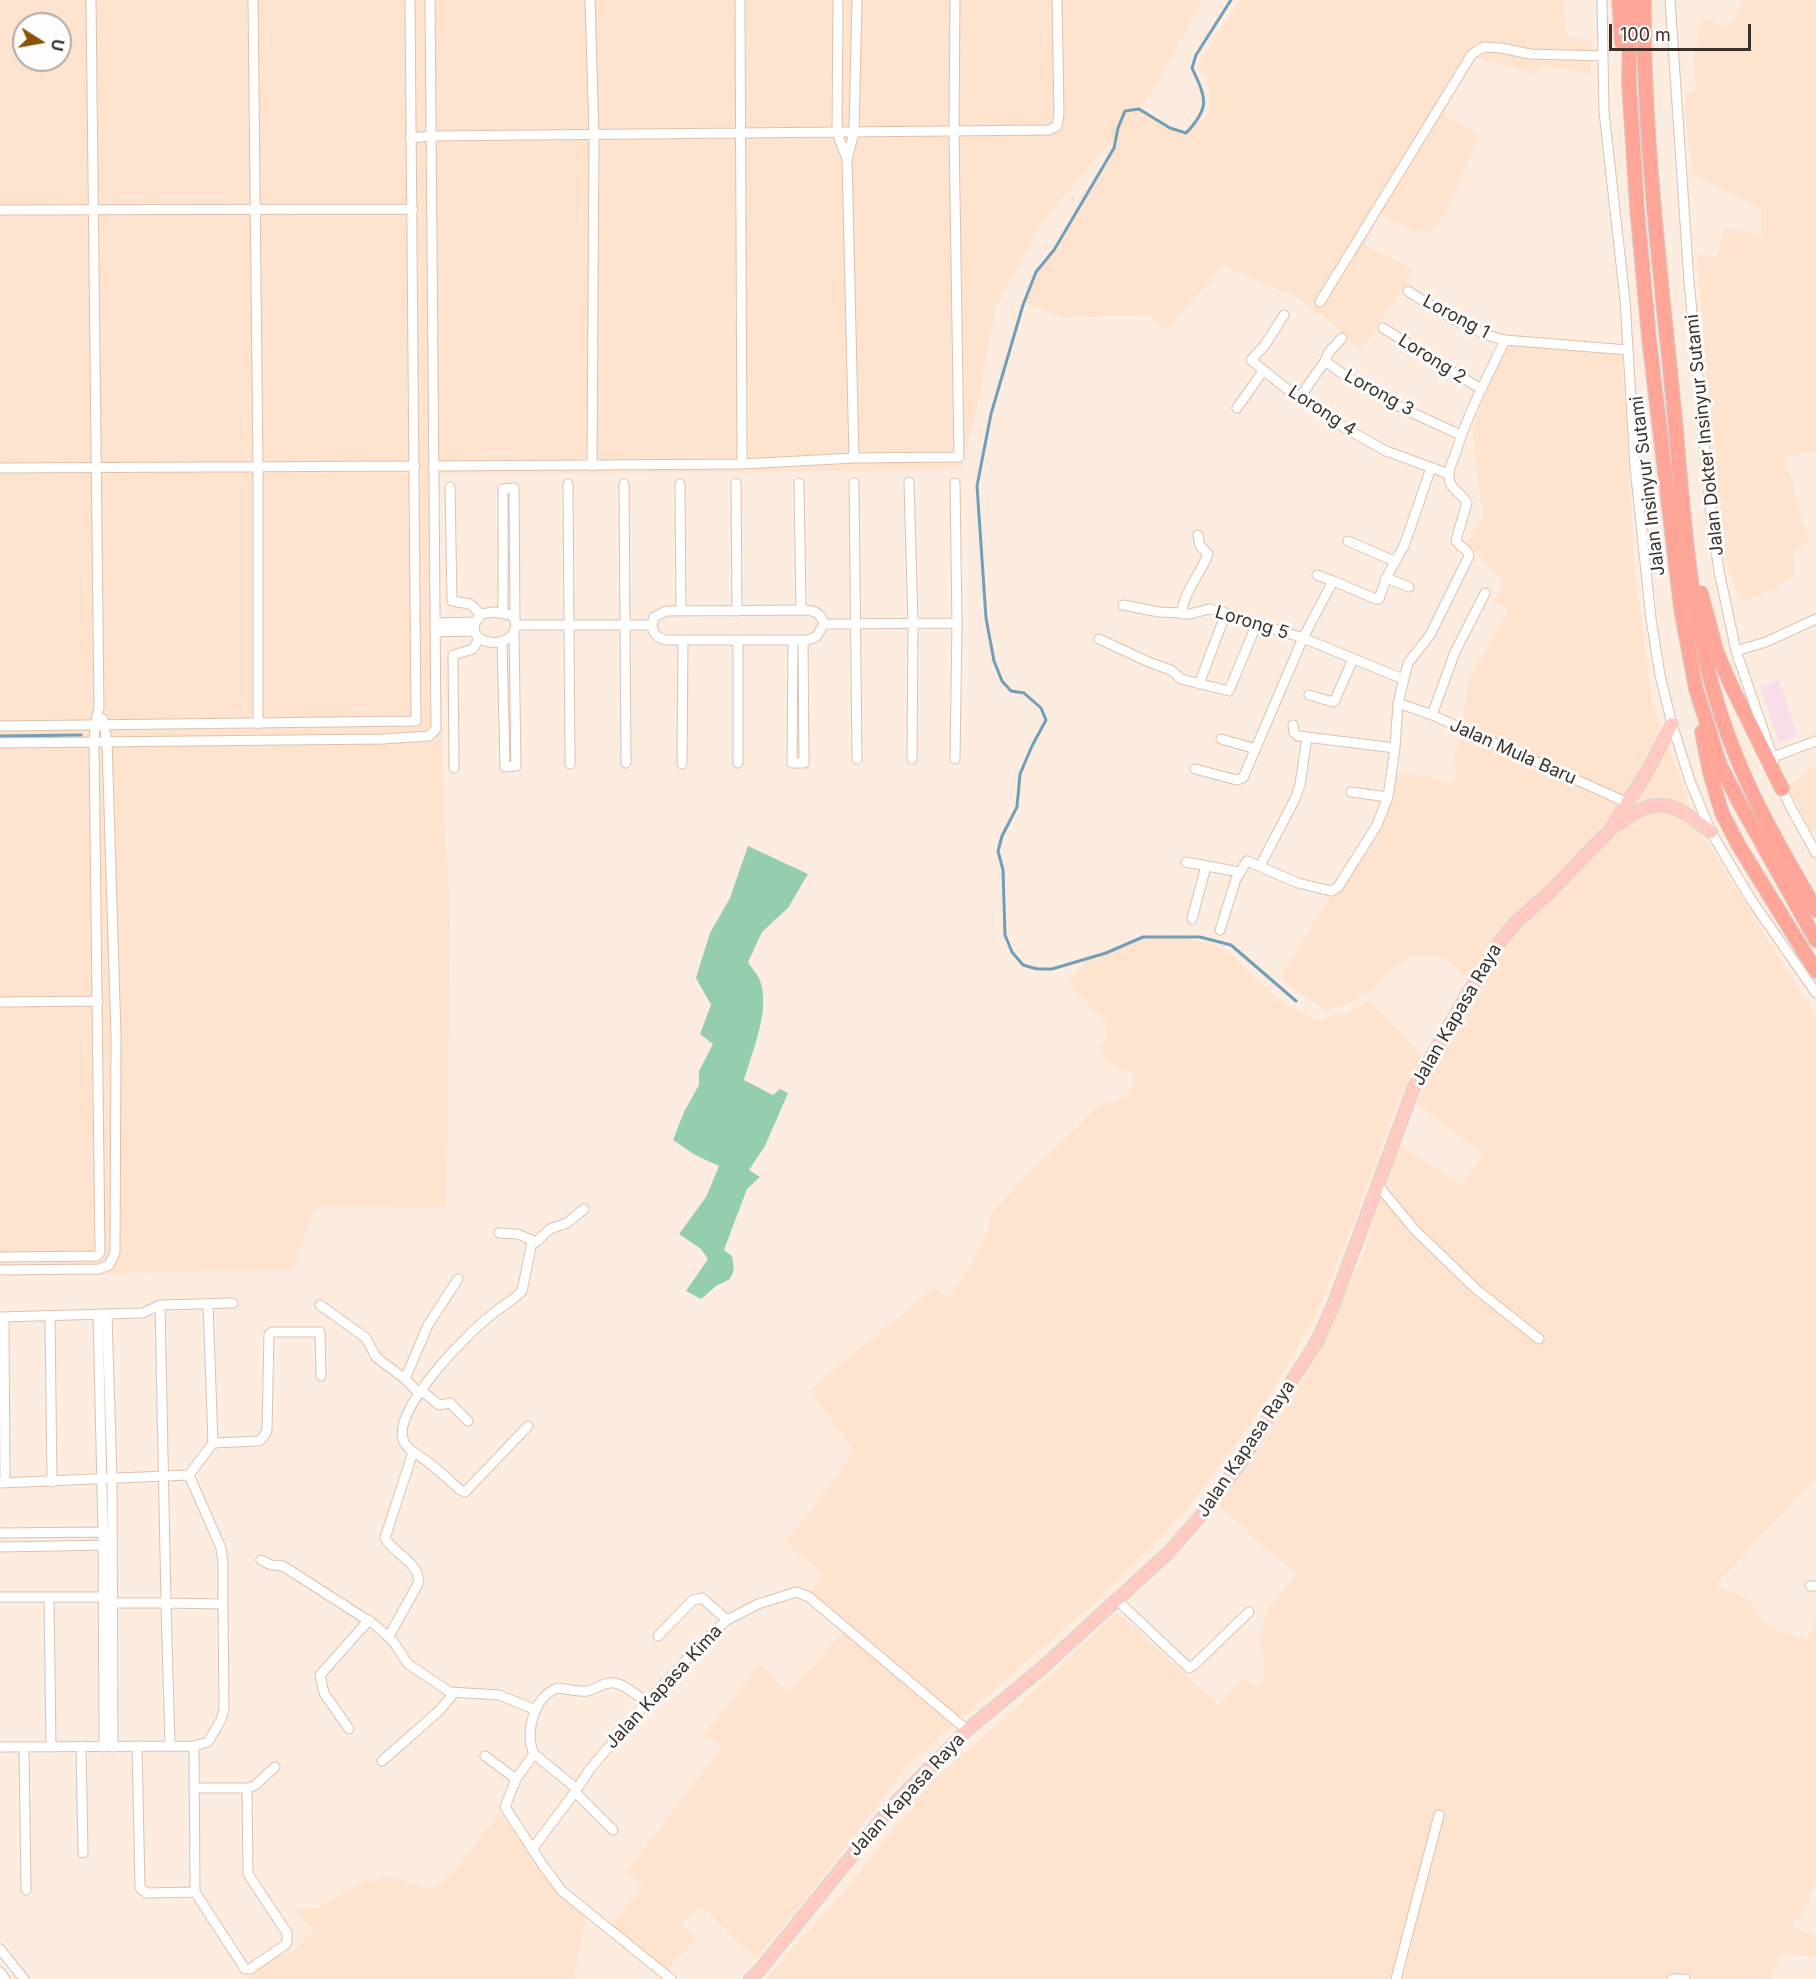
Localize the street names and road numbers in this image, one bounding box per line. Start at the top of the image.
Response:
street label: Lorong 1 [1419,290,1493,344]
street label: Jalan Dokter Insinyur Sutami [1682,313,1728,557]
street label: Lorong 2 [1394,330,1470,388]
street label: Lorong 3 [1340,365,1418,421]
street label: Lorong 4 [1284,381,1360,441]
street label: Jalan Insinyur Sutami [1626,395,1670,577]
street label: Lorong 5 [1213,602,1291,644]
street label: Jalan Mula Baru [1446,714,1580,790]
street label: Jalan Kapasa Raya [1408,940,1506,1090]
street label: Jalan Kapasa Raya [1192,1377,1300,1521]
street label: Jalan Kapasa Kima [601,1621,727,1753]
street label: Jalan Kapasa Raya [844,1729,970,1861]

